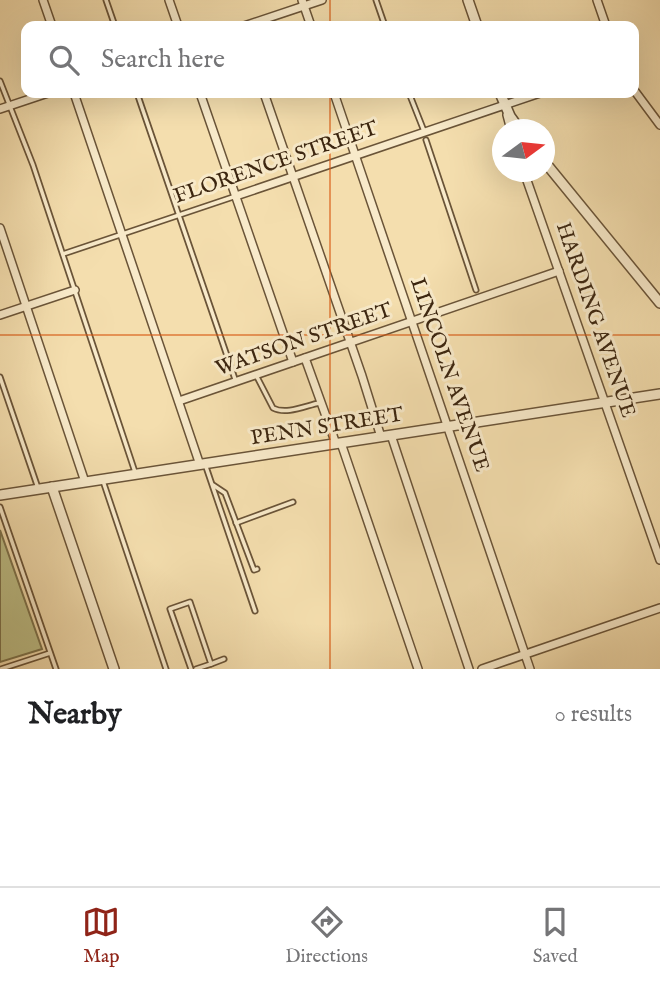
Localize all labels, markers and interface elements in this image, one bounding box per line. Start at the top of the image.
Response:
search box [21,21,639,98]
icon: search [45,41,83,79]
text: Search here [101,43,225,76]
street label: FLORENCE STREET [170,115,382,211]
north arrow [492,119,555,182]
street label: HARDING AVENUE [549,219,641,421]
street label: LINCOLN AVENUE [403,274,495,476]
street label: WATSON STREET [212,297,396,383]
street label: PENN STREET [249,402,406,452]
text: Nearby [28,696,121,734]
text: 0 results [554,700,632,729]
tab: Map [82,903,120,969]
tab: Directions [285,903,368,969]
tab: Saved [533,903,578,969]

